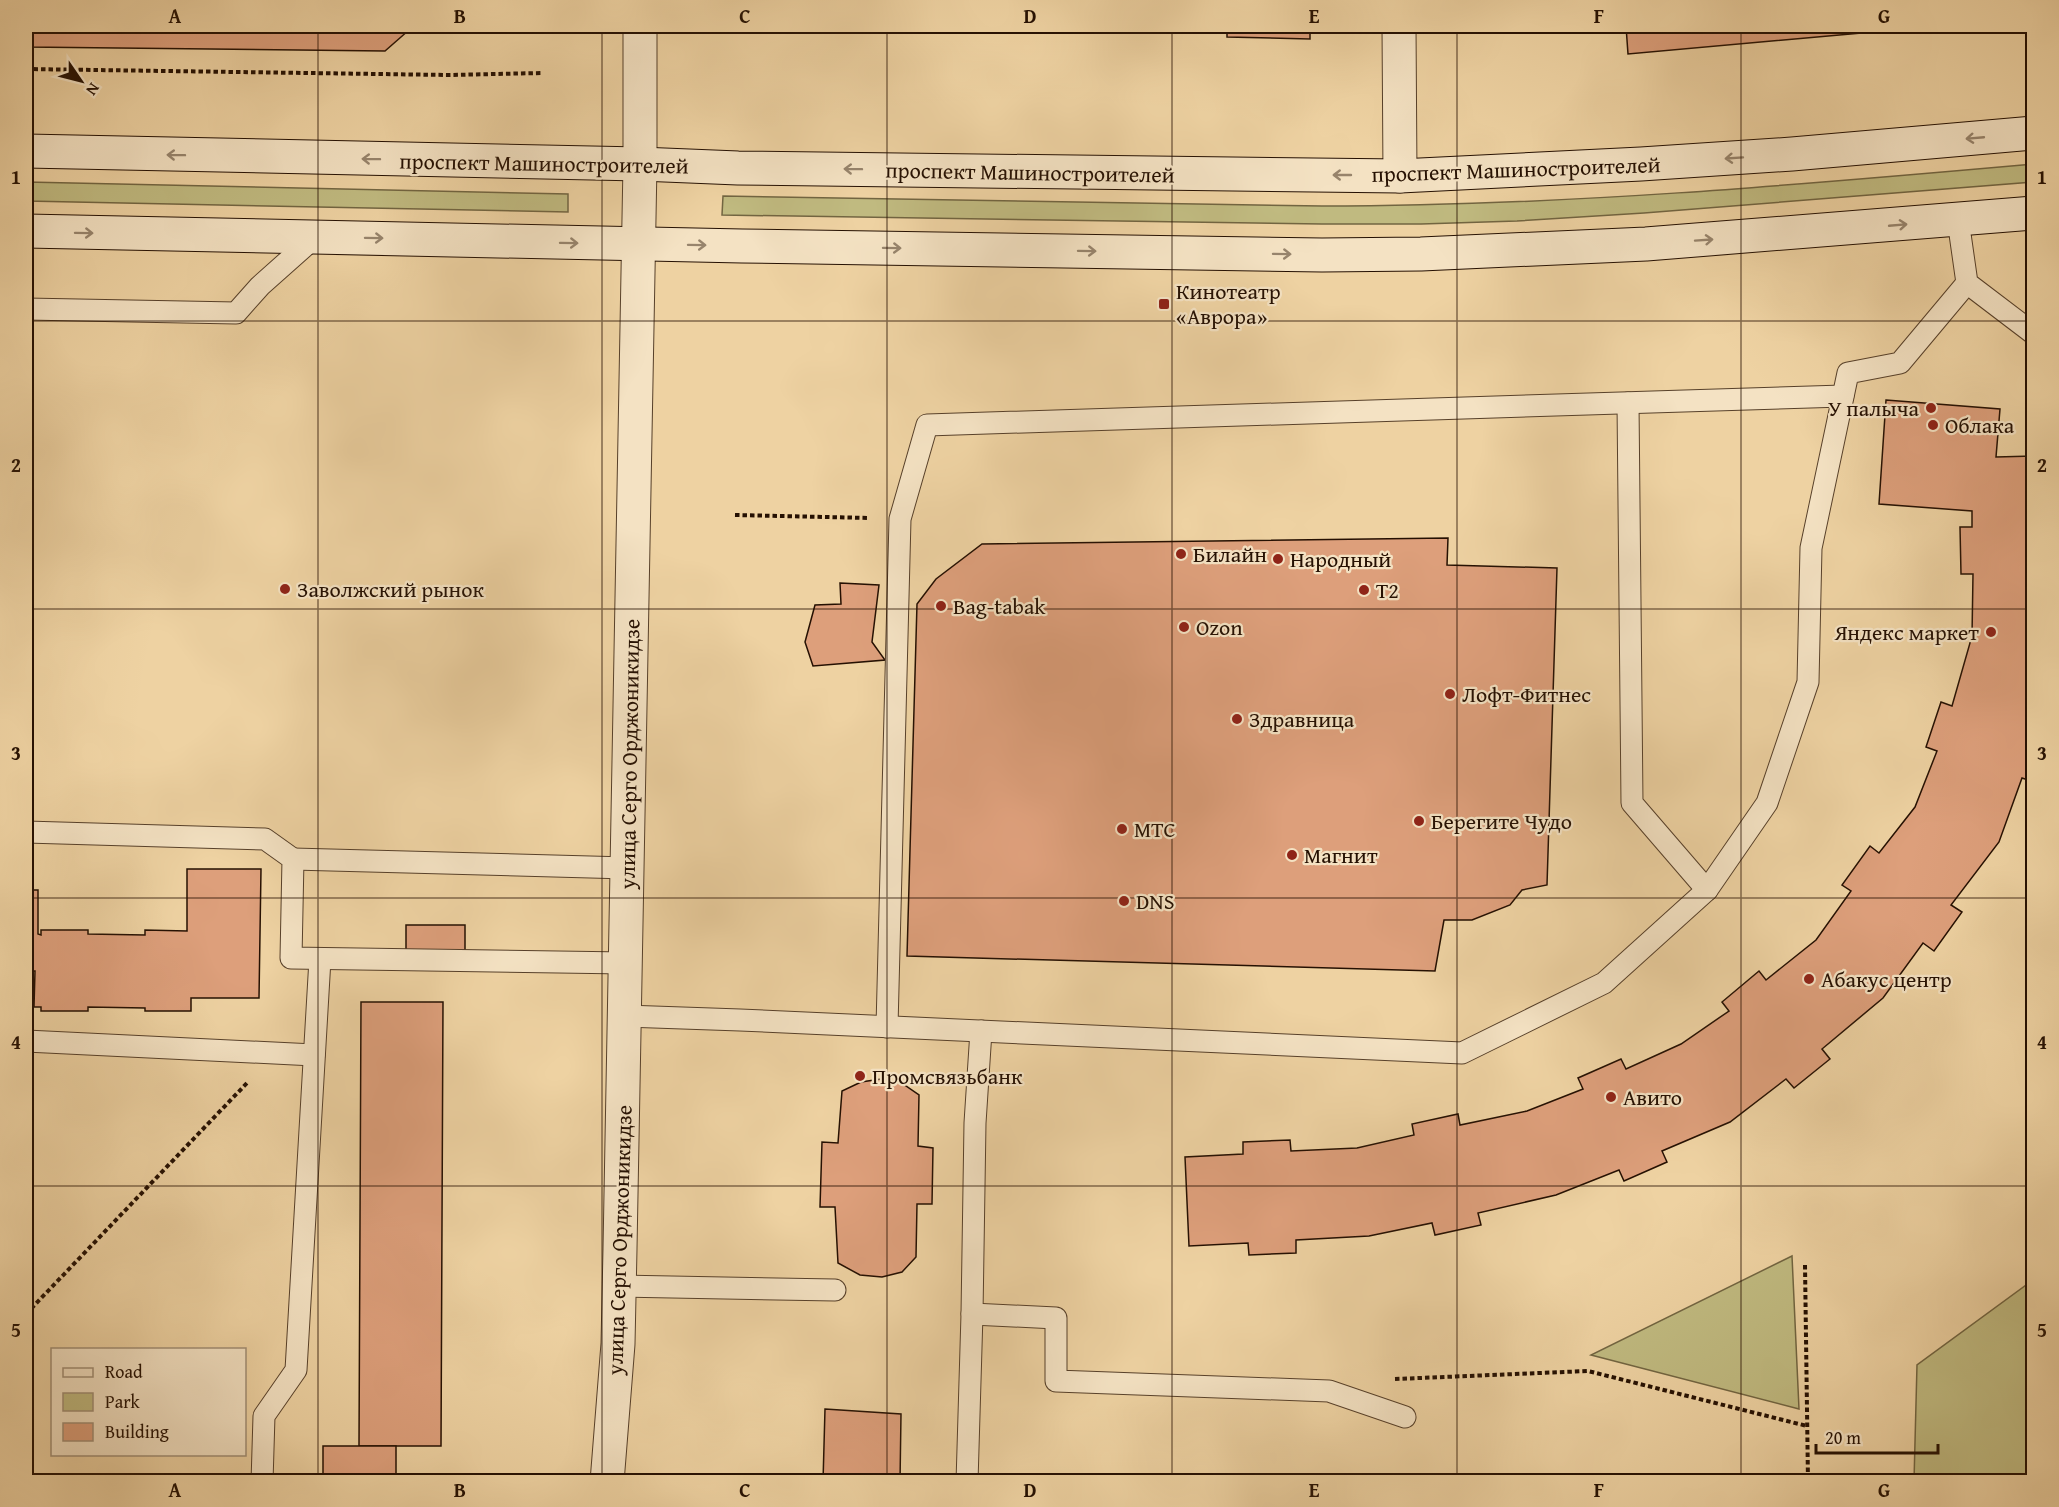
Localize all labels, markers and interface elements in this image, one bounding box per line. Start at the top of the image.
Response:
text: A [169,1,182,30]
text: B [454,1,466,30]
text: C [739,1,751,30]
text: D [1023,1,1037,30]
text: E [1309,1,1320,30]
text: F [1594,1,1604,30]
text: G [1878,1,1890,30]
north arrow [51,51,111,111]
text: N [80,78,106,101]
one-way arrow [1966,133,1986,144]
street label: проспект Машиностроителей [399,144,689,182]
street label: проспект Машиностроителей [1371,148,1661,190]
one-way arrow [167,149,187,160]
one-way arrow [362,153,382,164]
street label: проспект Машиностроителей [885,153,1175,191]
one-way arrow [1724,153,1744,164]
text: 1 [11,162,21,191]
text: 1 [2037,162,2047,191]
one-way arrow [843,163,863,175]
one-way arrow [1332,169,1352,181]
one-way arrow [1888,219,1908,230]
one-way arrow [73,227,93,238]
one-way arrow [363,233,383,244]
one-way arrow [1693,234,1713,245]
one-way arrow [558,237,578,248]
one-way arrow [687,240,707,251]
one-way arrow [882,243,902,254]
one-way arrow [1077,245,1097,257]
one-way arrow [1271,248,1291,260]
place label: Кинотеатр «Аврора» [1176,275,1281,332]
marker: Кинотеатр «Аврора» [1157,297,1171,311]
place label: У палыча [1828,392,1920,424]
marker: У палыча [1924,401,1938,415]
place label: Облака [1945,409,2015,441]
marker: Облака [1926,418,1940,432]
text: 2 [11,450,21,479]
text: 2 [2037,450,2047,479]
place label: Билайн [1193,538,1267,570]
place label: Народный [1290,543,1391,575]
marker: Билайн [1174,547,1188,561]
marker: Народный [1271,552,1285,566]
place label: Заволжский рынок [297,573,485,605]
place label: T2 [1376,574,1399,606]
marker: Заволжский рынок [278,582,292,596]
marker: T2 [1357,583,1371,597]
place label: Bag-tabak [953,590,1046,622]
marker: Bag-tabak [934,599,948,613]
place label: Ozon [1196,611,1243,643]
place label: Яндекс маркет [1833,616,1979,648]
street label: улица Серго Орджоникидзе [611,618,647,891]
marker: Ozon [1177,620,1191,634]
marker: Яндекс маркет [1984,625,1998,639]
place label: Лофт-Фитнес [1462,678,1591,710]
marker: Лофт-Фитнес [1443,687,1457,701]
place label: Здравница [1249,703,1355,735]
marker: Здравница [1230,712,1244,726]
text: 3 [11,738,21,767]
text: 3 [2037,738,2047,767]
place label: Берегите Чудо [1431,805,1572,837]
place label: МТС [1134,813,1176,845]
marker: Берегите Чудо [1412,814,1426,828]
marker: МТС [1115,822,1129,836]
place label: Магнит [1304,839,1378,871]
marker: Магнит [1285,848,1299,862]
place label: DNS [1136,885,1175,917]
marker: DNS [1117,894,1131,908]
place label: Абакус центр [1821,963,1952,995]
marker: Абакус центр [1802,972,1816,986]
text: 4 [11,1027,21,1056]
text: 4 [2037,1027,2047,1056]
place label: Промсвязьбанк [872,1060,1023,1092]
marker: Промсвязьбанк [853,1069,867,1083]
place label: Авито [1623,1081,1682,1113]
marker: Авито [1604,1090,1618,1104]
street label: улица Серго Орджоникидзе [598,1104,640,1377]
text: 5 [11,1315,21,1344]
text: 5 [2037,1315,2047,1344]
legend [51,1348,246,1456]
text: Road [105,1358,143,1385]
text: Park [105,1388,141,1415]
scale bar [1816,1417,1938,1455]
text: Building [105,1418,169,1445]
text: 20 m [1825,1424,1861,1451]
text: A [169,1475,182,1504]
text: B [454,1475,466,1504]
text: C [739,1475,751,1504]
text: D [1023,1475,1037,1504]
text: E [1309,1475,1320,1504]
text: F [1594,1475,1604,1504]
text: G [1878,1475,1890,1504]

